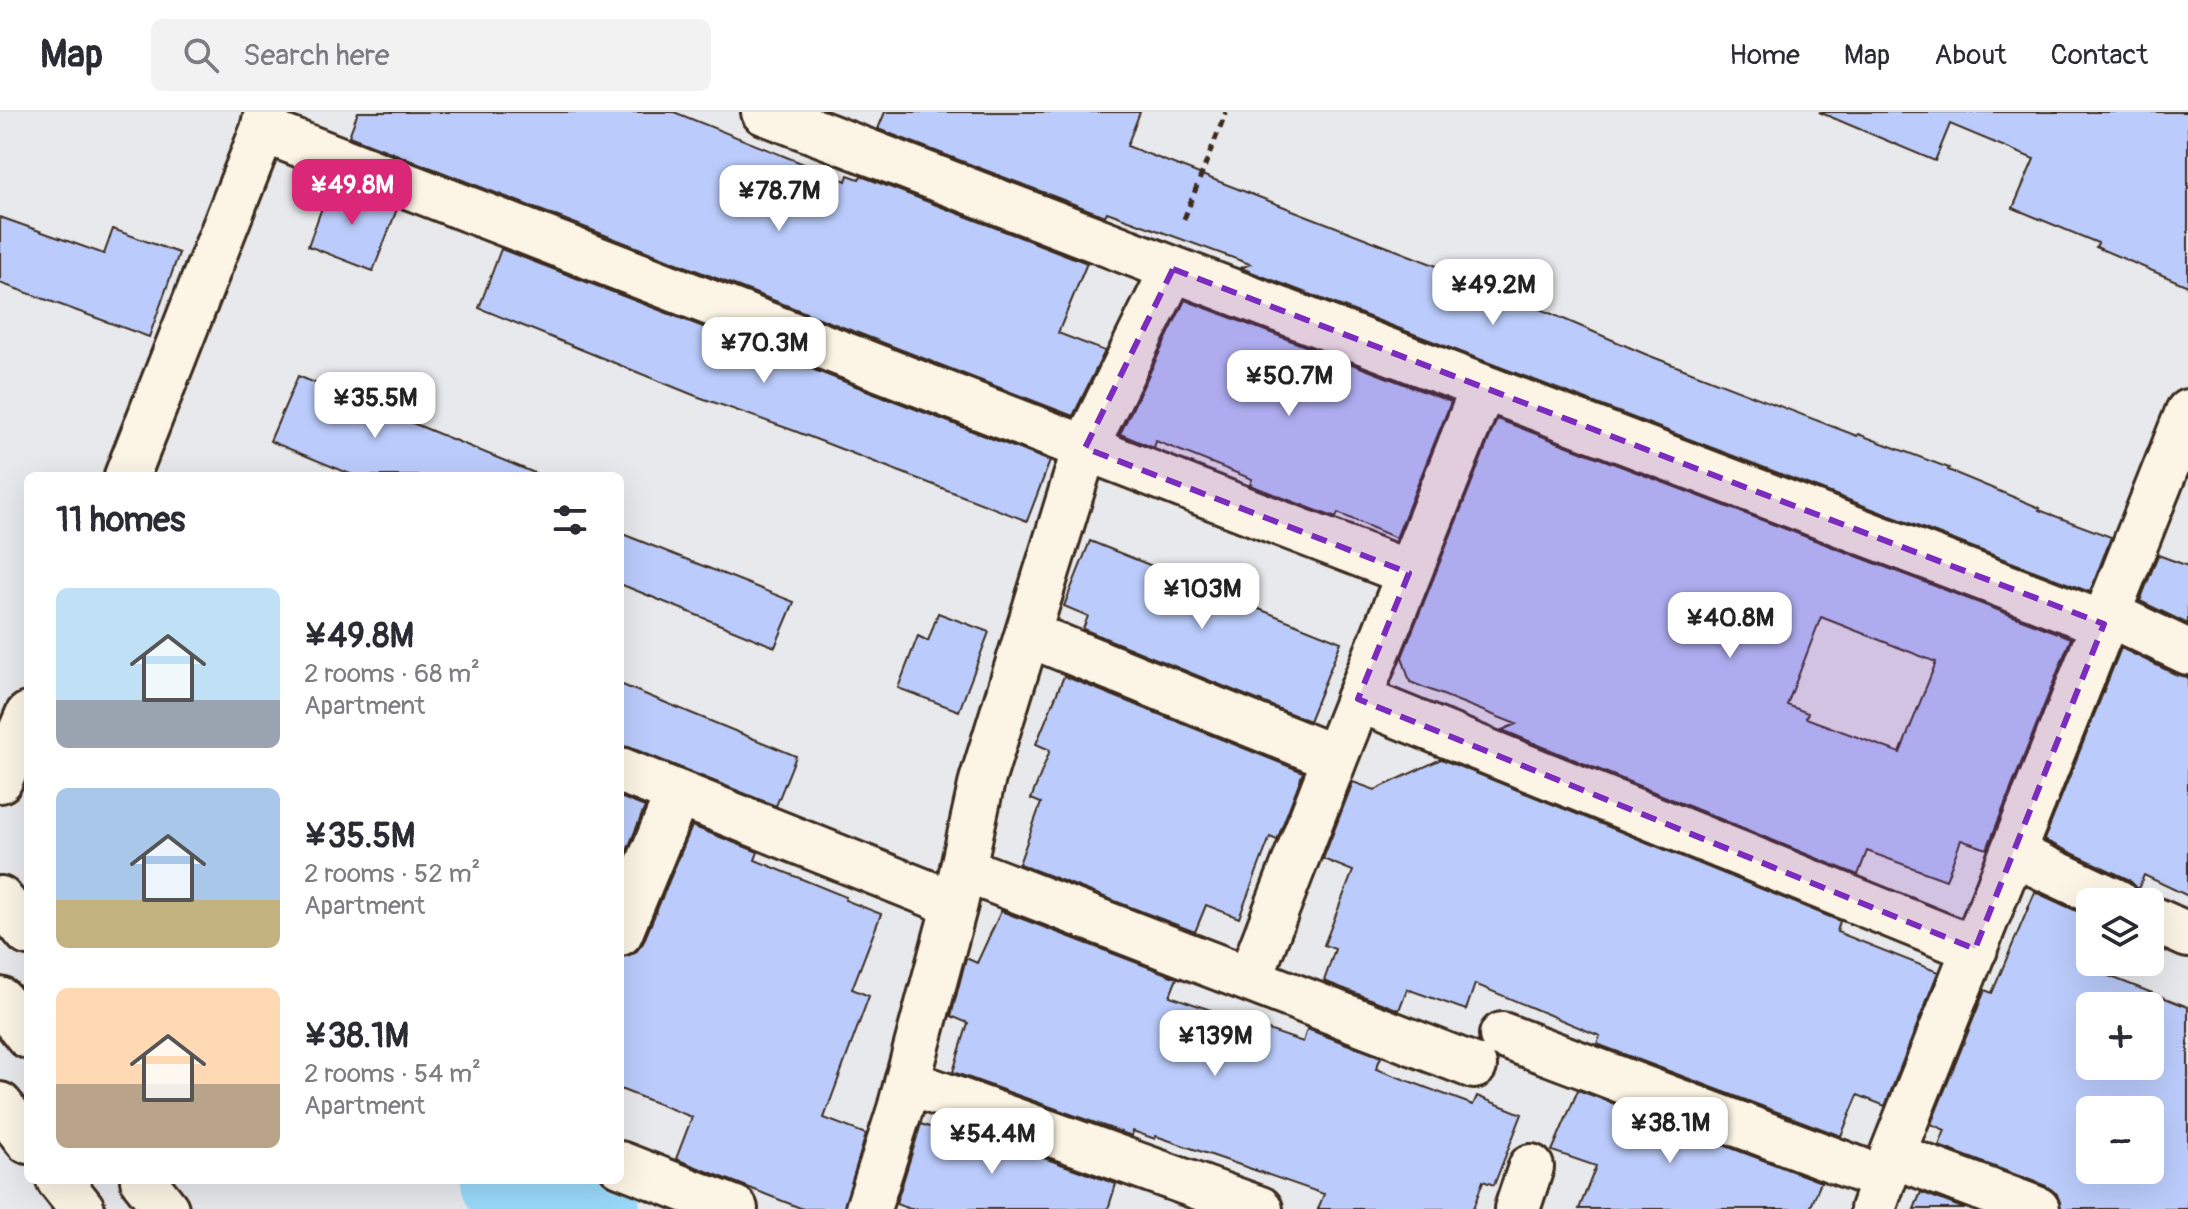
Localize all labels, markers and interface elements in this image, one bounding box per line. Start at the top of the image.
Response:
search box [151,19,711,91]
text: Map [40,31,103,79]
icon: search [179,33,223,77]
text: Search here [243,37,390,74]
text: Home [1729,38,1800,73]
text: Map [1844,38,1890,73]
text: About [1934,38,2007,73]
text: Contact [2051,38,2148,73]
pin: ¥49.8M [287,159,417,227]
pin: ¥78.7M [714,165,844,233]
text: ¥49.8M [310,169,394,201]
text: ¥78.7M [737,175,821,207]
pin: ¥49.2M [1428,259,1558,327]
text: ¥49.2M [1450,269,1536,301]
pin: ¥70.3M [699,317,829,385]
text: ¥70.3M [720,327,808,359]
pin: ¥50.7M [1224,350,1354,418]
text: ¥50.7M [1245,360,1333,392]
pin: ¥35.5M [310,372,440,440]
text: ¥35.5M [332,382,418,414]
icon: filters [548,498,592,542]
text: 11 homes [56,499,185,542]
pin: ¥103M [1146,563,1258,631]
text: ¥103M [1162,573,1242,605]
pin: ¥40.8M [1665,592,1795,660]
text: ¥40.8M [1686,602,1774,634]
text: ¥49.8M [304,615,414,658]
icon: home [120,620,216,716]
text: 2 rooms · 68 m² [304,658,480,690]
text: Apartment [304,690,425,722]
text: ¥35.5M [304,815,415,858]
icon: home [120,820,216,916]
text: 2 rooms · 52 m² [304,858,480,890]
map controls [2076,888,2164,1184]
button: layers [2076,888,2164,976]
text: Apartment [304,890,425,922]
button: + [2076,992,2164,1080]
pin: ¥139M [1159,1010,1271,1078]
text: ¥38.1M [304,1015,409,1058]
icon: home [120,1020,216,1116]
text: ¥139M [1178,1020,1252,1052]
text: 2 rooms · 54 m² [304,1058,481,1090]
text: Apartment [304,1090,425,1122]
button: − [2076,1096,2164,1184]
pin: ¥38.1M [1605,1097,1735,1165]
text: ¥38.1M [1630,1107,1710,1139]
pin: ¥54.4M [927,1108,1057,1176]
text: ¥54.4M [949,1118,1035,1150]

